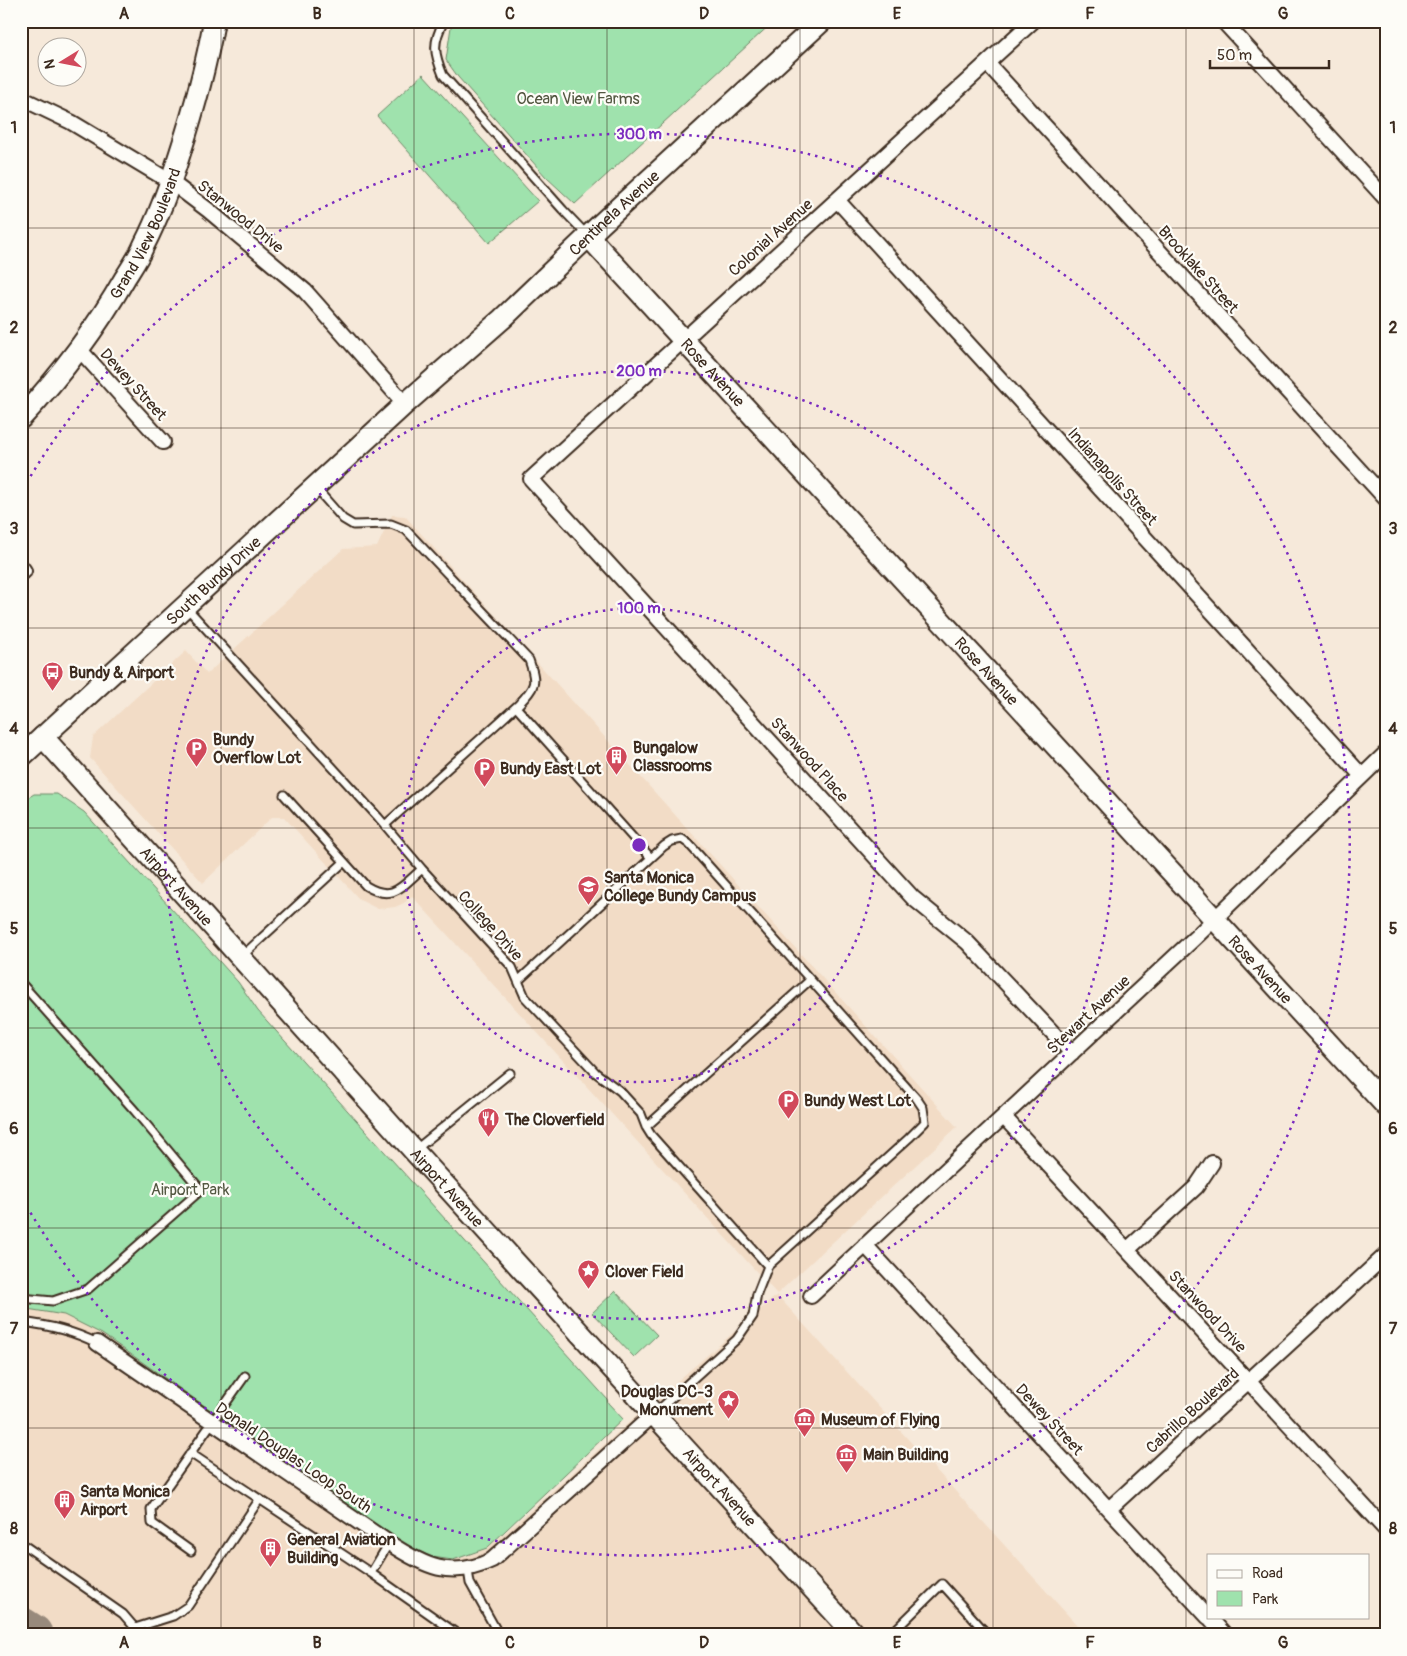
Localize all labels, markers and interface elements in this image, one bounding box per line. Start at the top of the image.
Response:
text: A [119,4,130,24]
text: B [312,4,322,24]
text: C [505,4,515,24]
text: D [699,4,709,24]
text: E [893,4,902,24]
text: F [1085,4,1095,24]
text: G [1278,4,1289,24]
north arrow [38,38,88,88]
scale bar [1210,38,1328,70]
text: 50 m [1217,46,1252,65]
text: N [40,58,59,70]
park label: Ocean View Farms [516,89,640,109]
text: 1 [11,118,17,138]
text: 1 [1390,118,1396,138]
text: 300 m [616,125,662,144]
street label: Grand View Boulevard [106,165,186,303]
street label: Centinela Avenue [565,166,664,260]
street label: Stanwood Drive [193,176,288,258]
street label: Colonial Avenue [724,195,817,281]
street label: Brooklake Street [1154,222,1243,318]
text: 2 [10,318,19,338]
text: 2 [1389,318,1398,338]
street label: Rose Avenue [676,335,749,411]
street label: Dewey Street [96,344,171,425]
text: 200 m [616,362,662,381]
street label: Indianapolis Street [1063,424,1162,530]
text: 3 [10,519,19,539]
text: 3 [1389,519,1398,539]
street label: South Bundy Drive [162,532,266,630]
text: 100 m [618,599,660,618]
street label: Rose Avenue [950,633,1022,710]
bus stop icon: Bundy & Airport [41,660,65,691]
place label: Bundy & Airport [69,663,175,683]
street label: Stanwood Place [766,713,853,806]
text: 4 [9,719,19,739]
text: 4 [1388,719,1398,739]
place label: Bundy Overflow Lot [213,730,302,768]
parking icon: Bundy Overflow Lot [185,736,209,767]
place label: Bungalow Classrooms [633,738,713,776]
building icon: Bungalow Classrooms [605,744,629,775]
parking icon: Bundy East Lot [472,756,496,787]
place label: Bundy East Lot [500,759,602,779]
centre of rings [630,836,648,854]
street label: Airport Avenue [135,843,217,931]
place label: Santa Monica College Bundy Campus [604,868,757,906]
school or university icon: Santa Monica College Bundy Campus [576,874,600,905]
street label: College Drive [454,886,527,965]
text: 5 [10,919,19,939]
text: 5 [1389,919,1398,939]
street label: Rose Avenue [1224,932,1296,1008]
street label: Stewart Avenue [1043,971,1135,1058]
parking icon: Bundy West Lot [776,1088,800,1119]
place label: Bundy West Lot [804,1091,912,1111]
restaurant icon: The Cloverfield [477,1107,501,1138]
place label: The Cloverfield [504,1110,605,1130]
text: 6 [9,1119,19,1139]
text: 6 [1388,1119,1398,1139]
street label: Airport Avenue [405,1144,487,1232]
park label: Airport Park [151,1180,230,1200]
place icon: Clover Field [577,1259,601,1290]
place label: Clover Field [605,1262,684,1282]
street label: Stanwood Drive [1164,1266,1251,1357]
text: 7 [10,1319,19,1339]
text: 7 [1389,1319,1398,1339]
street label: Cabrillo Boulevard [1142,1364,1243,1458]
street label: Dewey Street [1011,1380,1088,1460]
place label: Douglas DC-3 Monument [621,1382,714,1420]
place icon: Douglas DC-3 Monument [717,1388,741,1419]
street label: Donald Douglas Loop South [212,1398,375,1518]
museum icon: Museum of Flying [793,1407,817,1438]
place label: Museum of Flying [821,1410,939,1430]
museum icon: Main Building [835,1442,859,1473]
street label: Airport Avenue [678,1444,760,1531]
place label: Main Building [863,1445,949,1465]
place label: Santa Monica Airport [80,1482,171,1520]
building icon: Santa Monica Airport [52,1488,76,1519]
text: 8 [10,1519,18,1539]
text: 8 [1389,1519,1397,1539]
place label: General Aviation Building [287,1530,396,1568]
building icon: General Aviation Building [259,1536,283,1567]
legend [1207,1554,1370,1618]
text: Road [1252,1564,1283,1583]
text: Park [1252,1590,1279,1609]
text: A [119,1633,130,1653]
text: B [312,1633,322,1653]
text: C [505,1633,515,1653]
text: D [699,1633,709,1653]
text: E [893,1633,902,1653]
text: F [1085,1633,1095,1653]
text: G [1278,1633,1289,1653]

